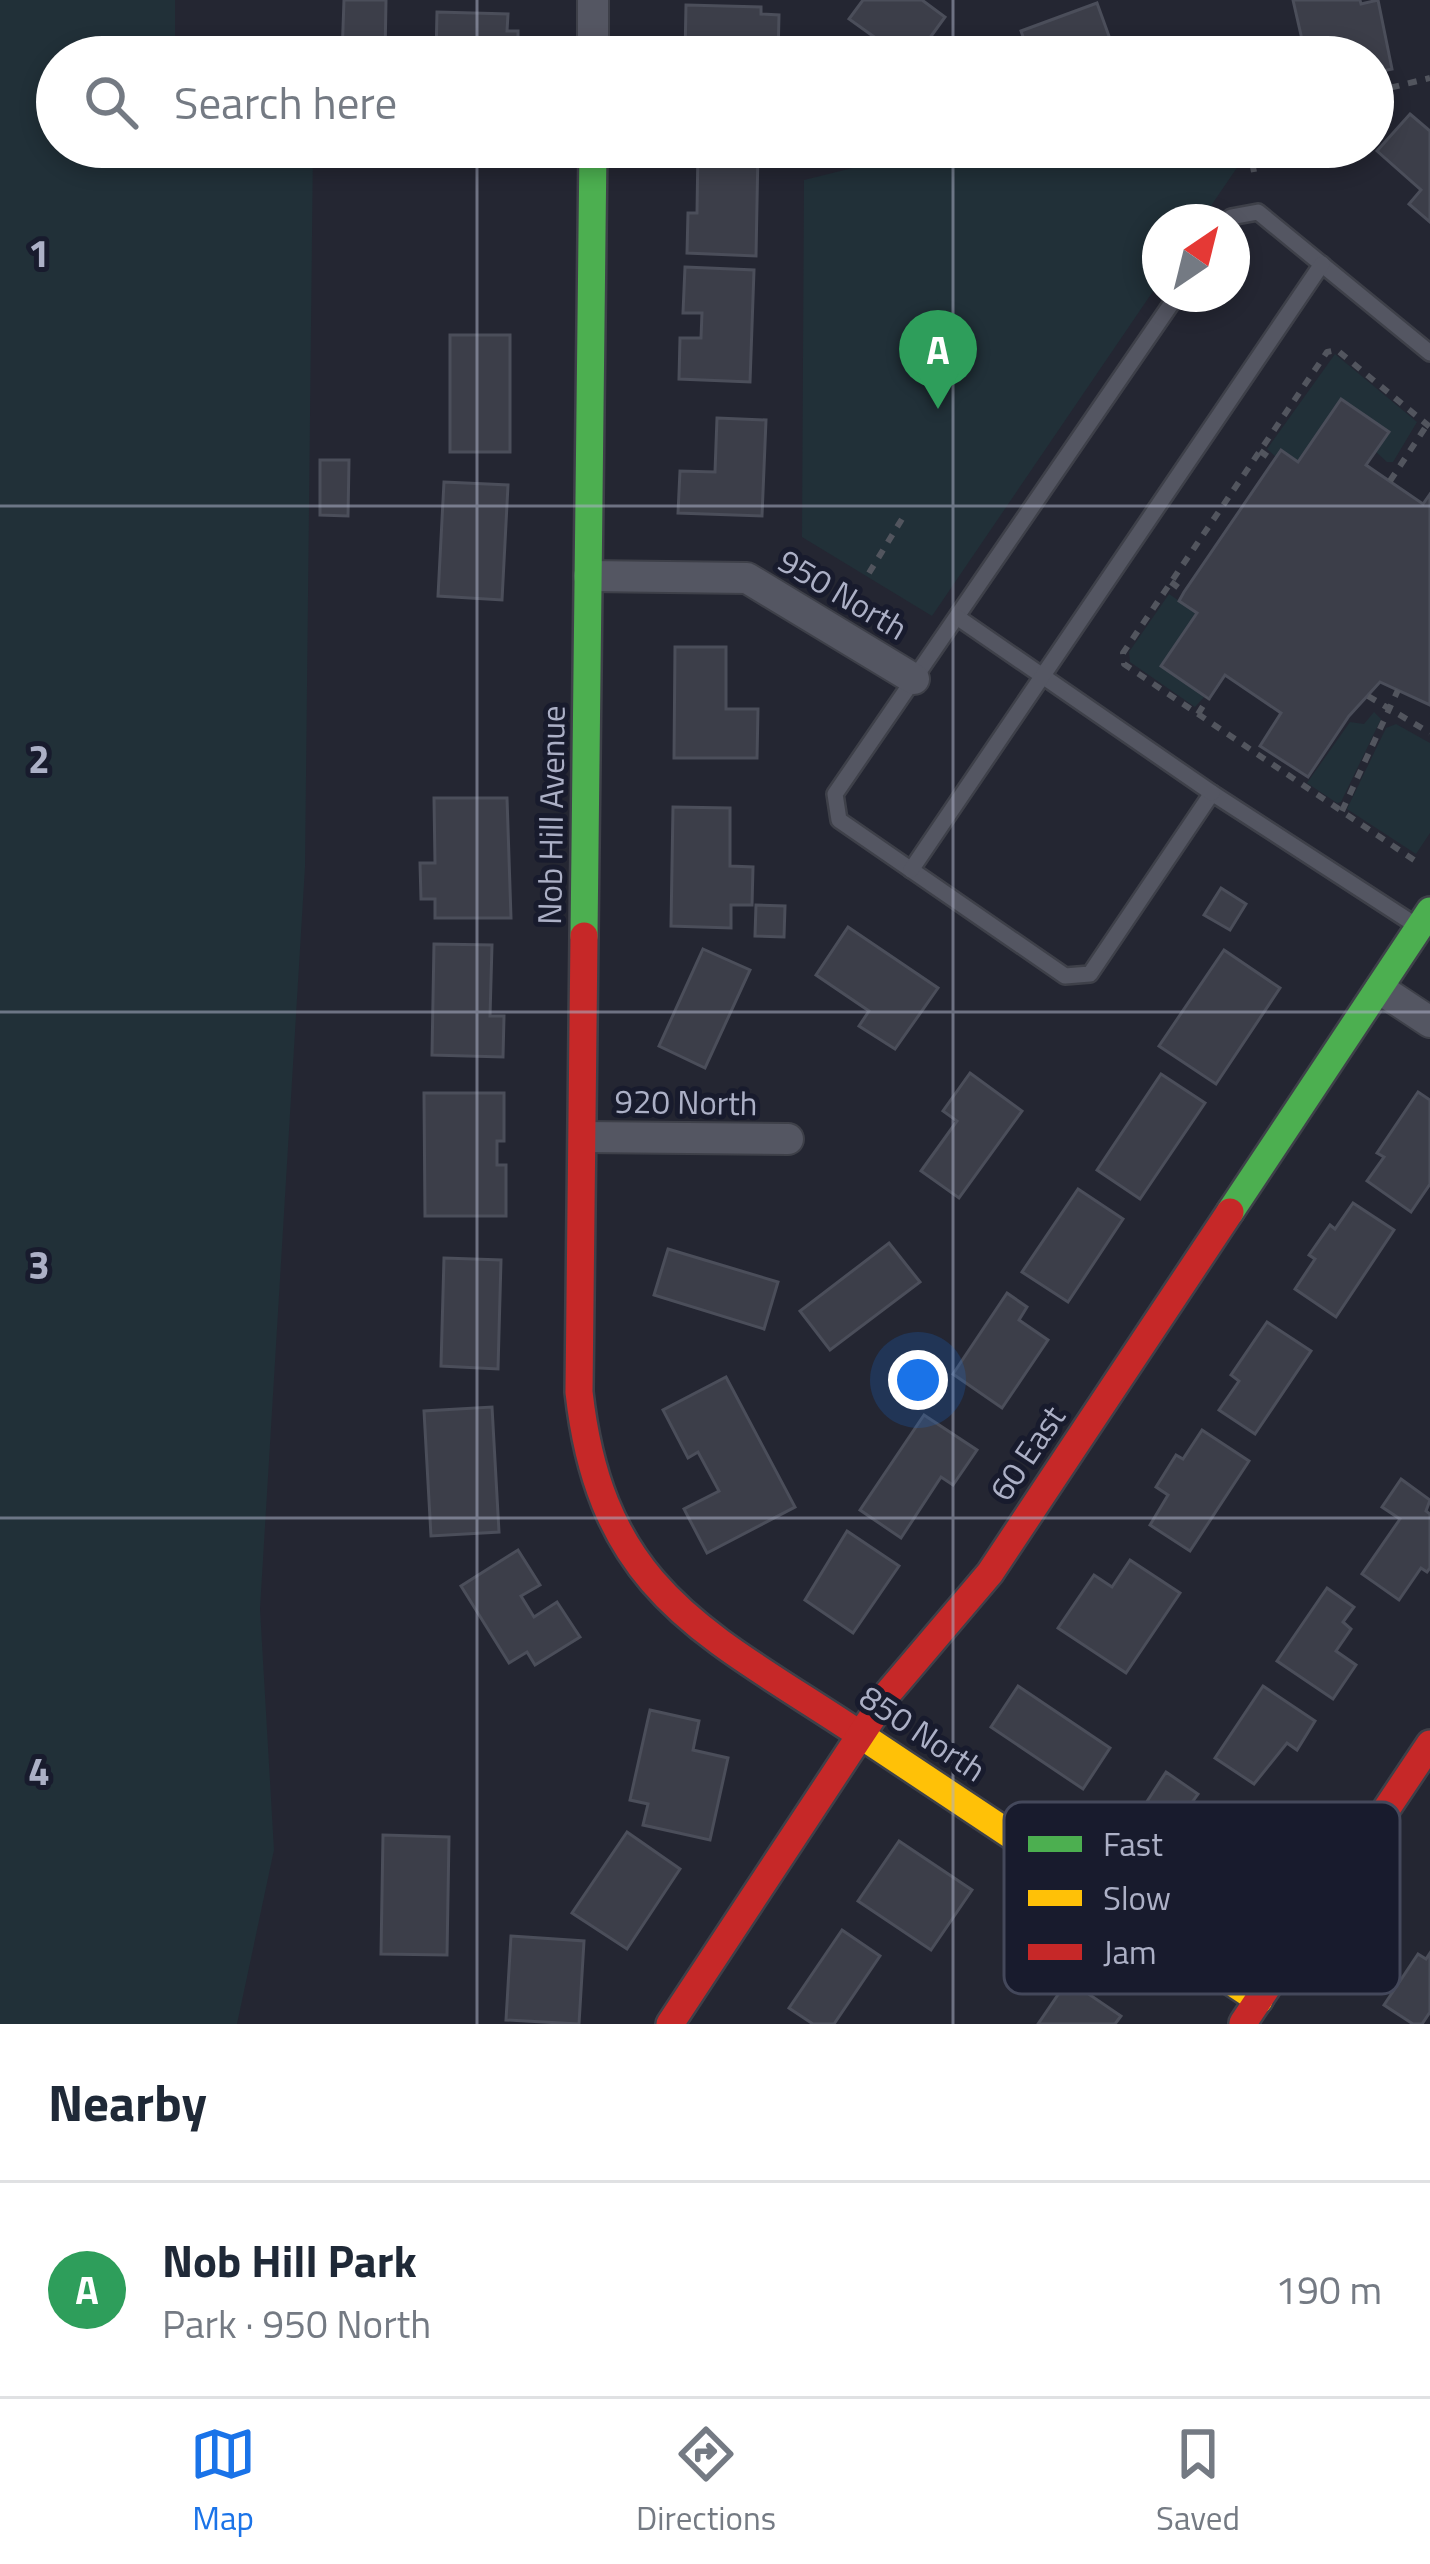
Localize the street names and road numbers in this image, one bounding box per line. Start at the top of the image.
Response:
street label: 950 North [769,536,917,652]
street label: Nob Hill Avenue [524,705,578,925]
street label: 920 North [614,1076,758,1128]
street label: 60 East [977,1395,1078,1511]
street label: 850 North [850,1672,996,1794]

